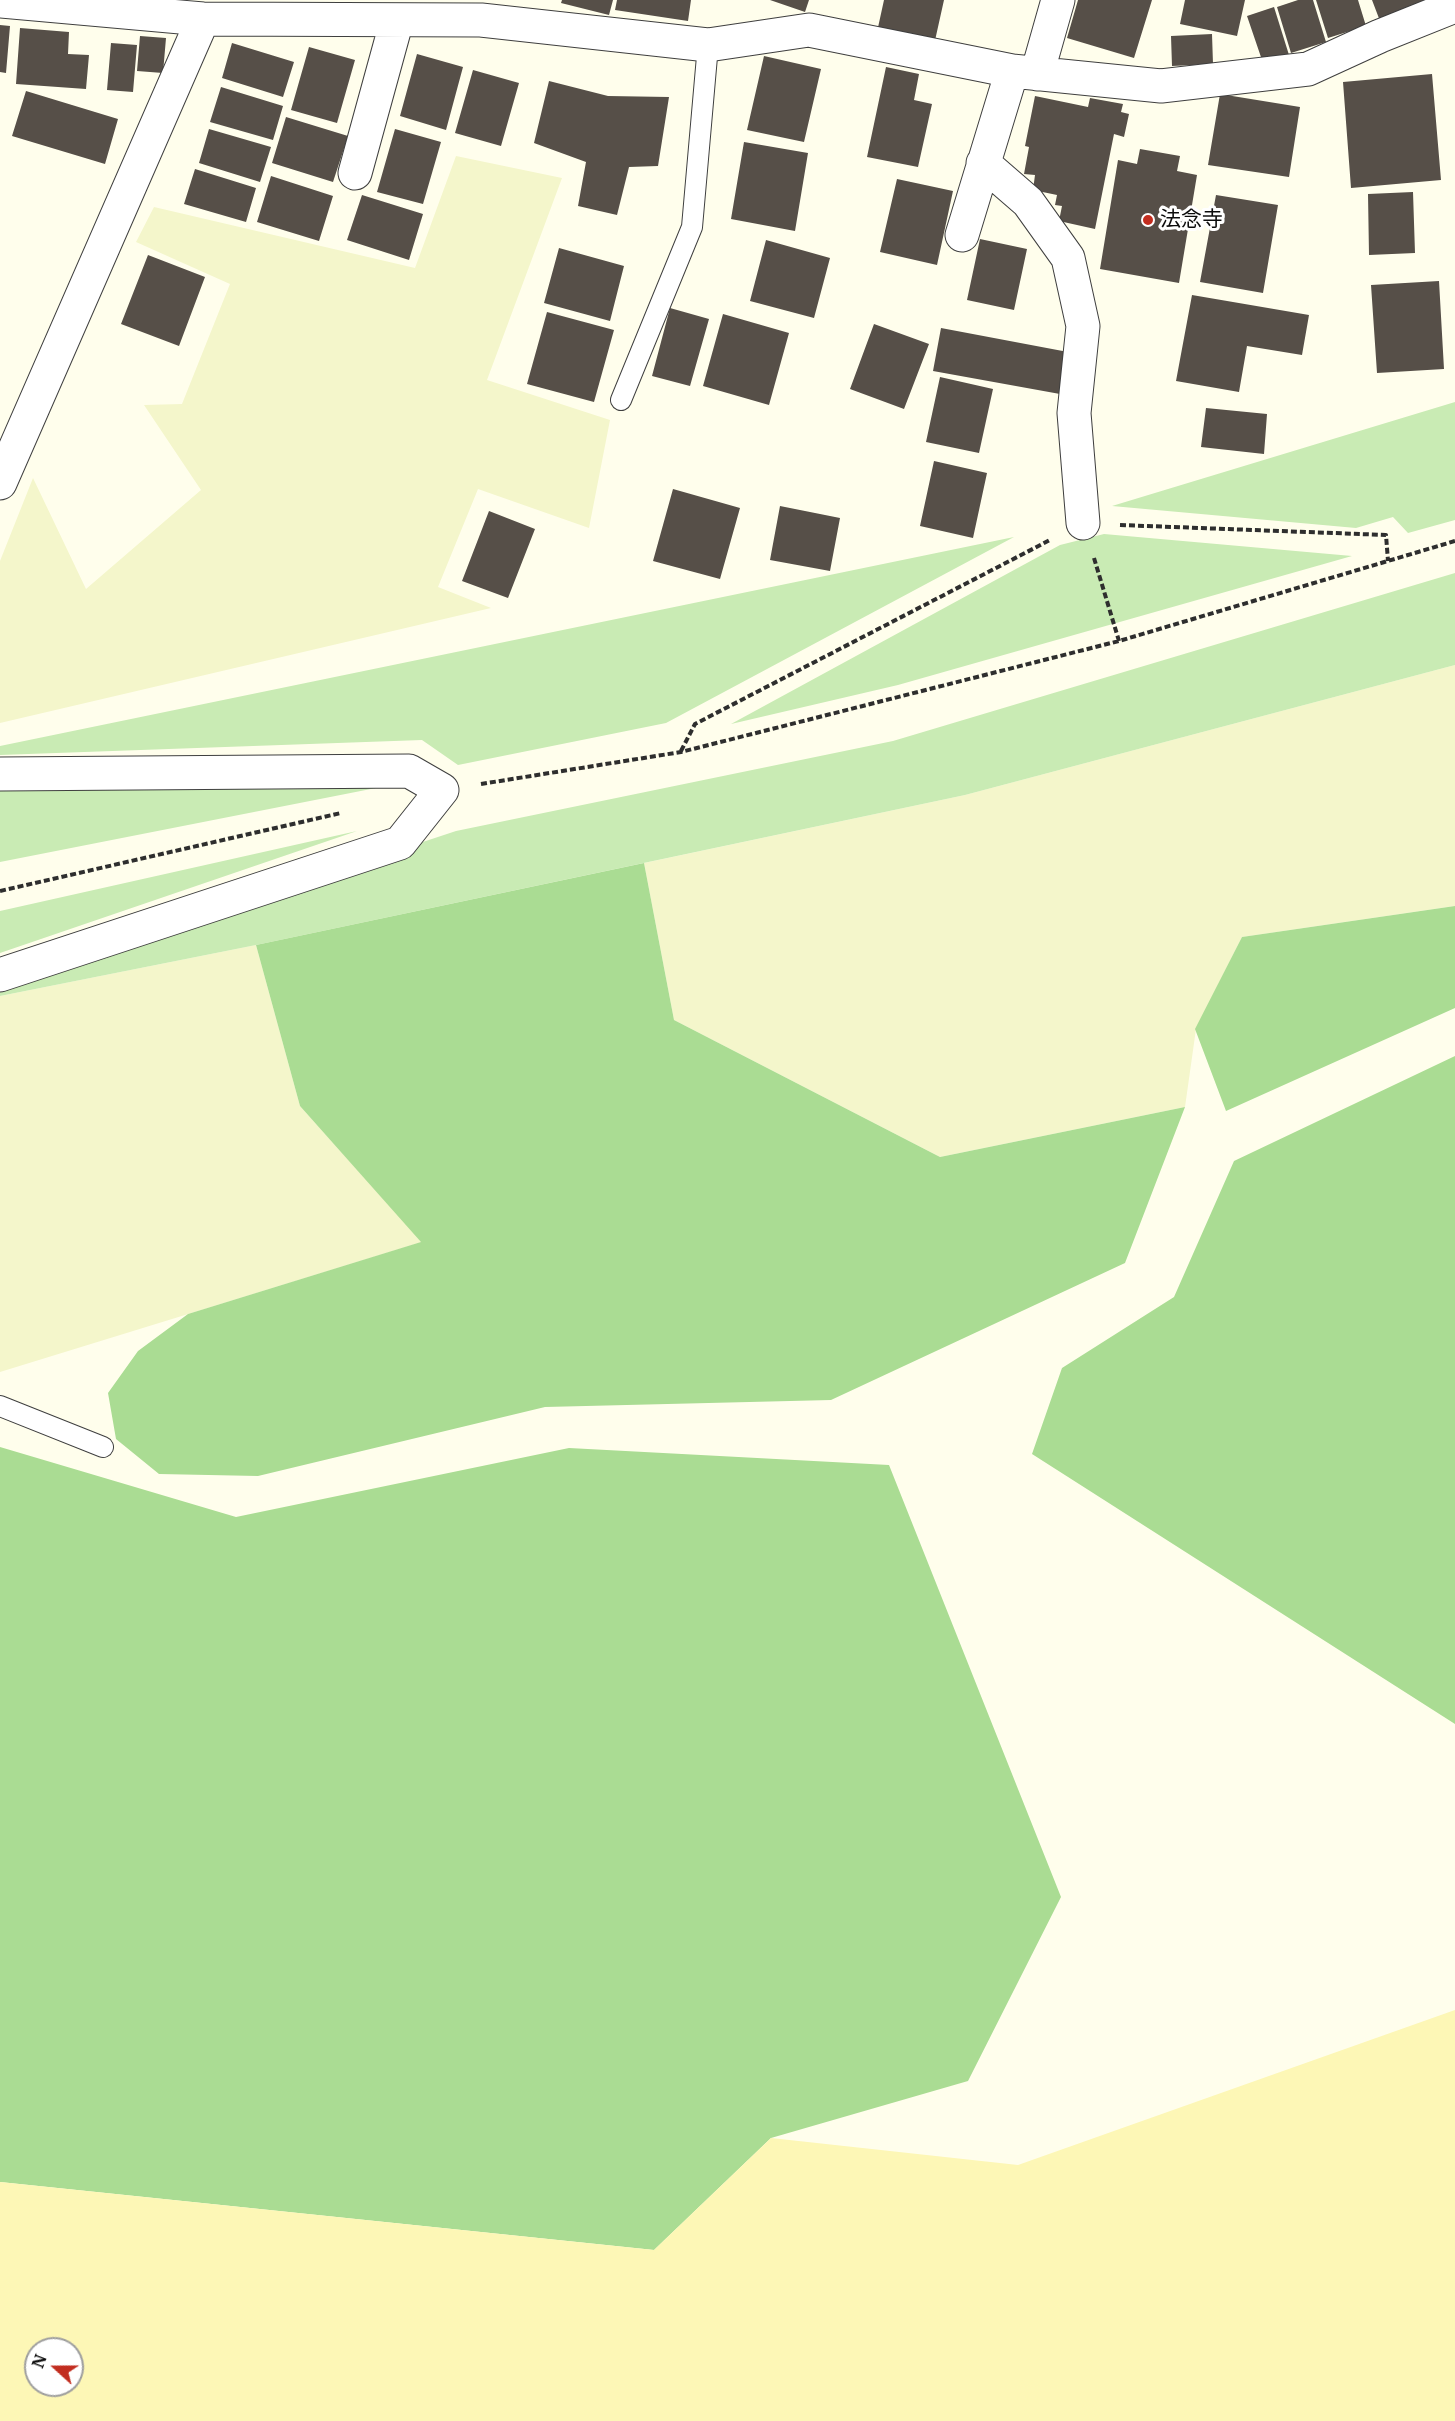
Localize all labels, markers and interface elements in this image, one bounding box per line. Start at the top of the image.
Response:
place label: 法念寺 [1160,207,1223,233]
marker: 法念寺 [1141,213,1155,227]
north arrow [24,2337,84,2397]
text: N [27,2352,51,2371]

